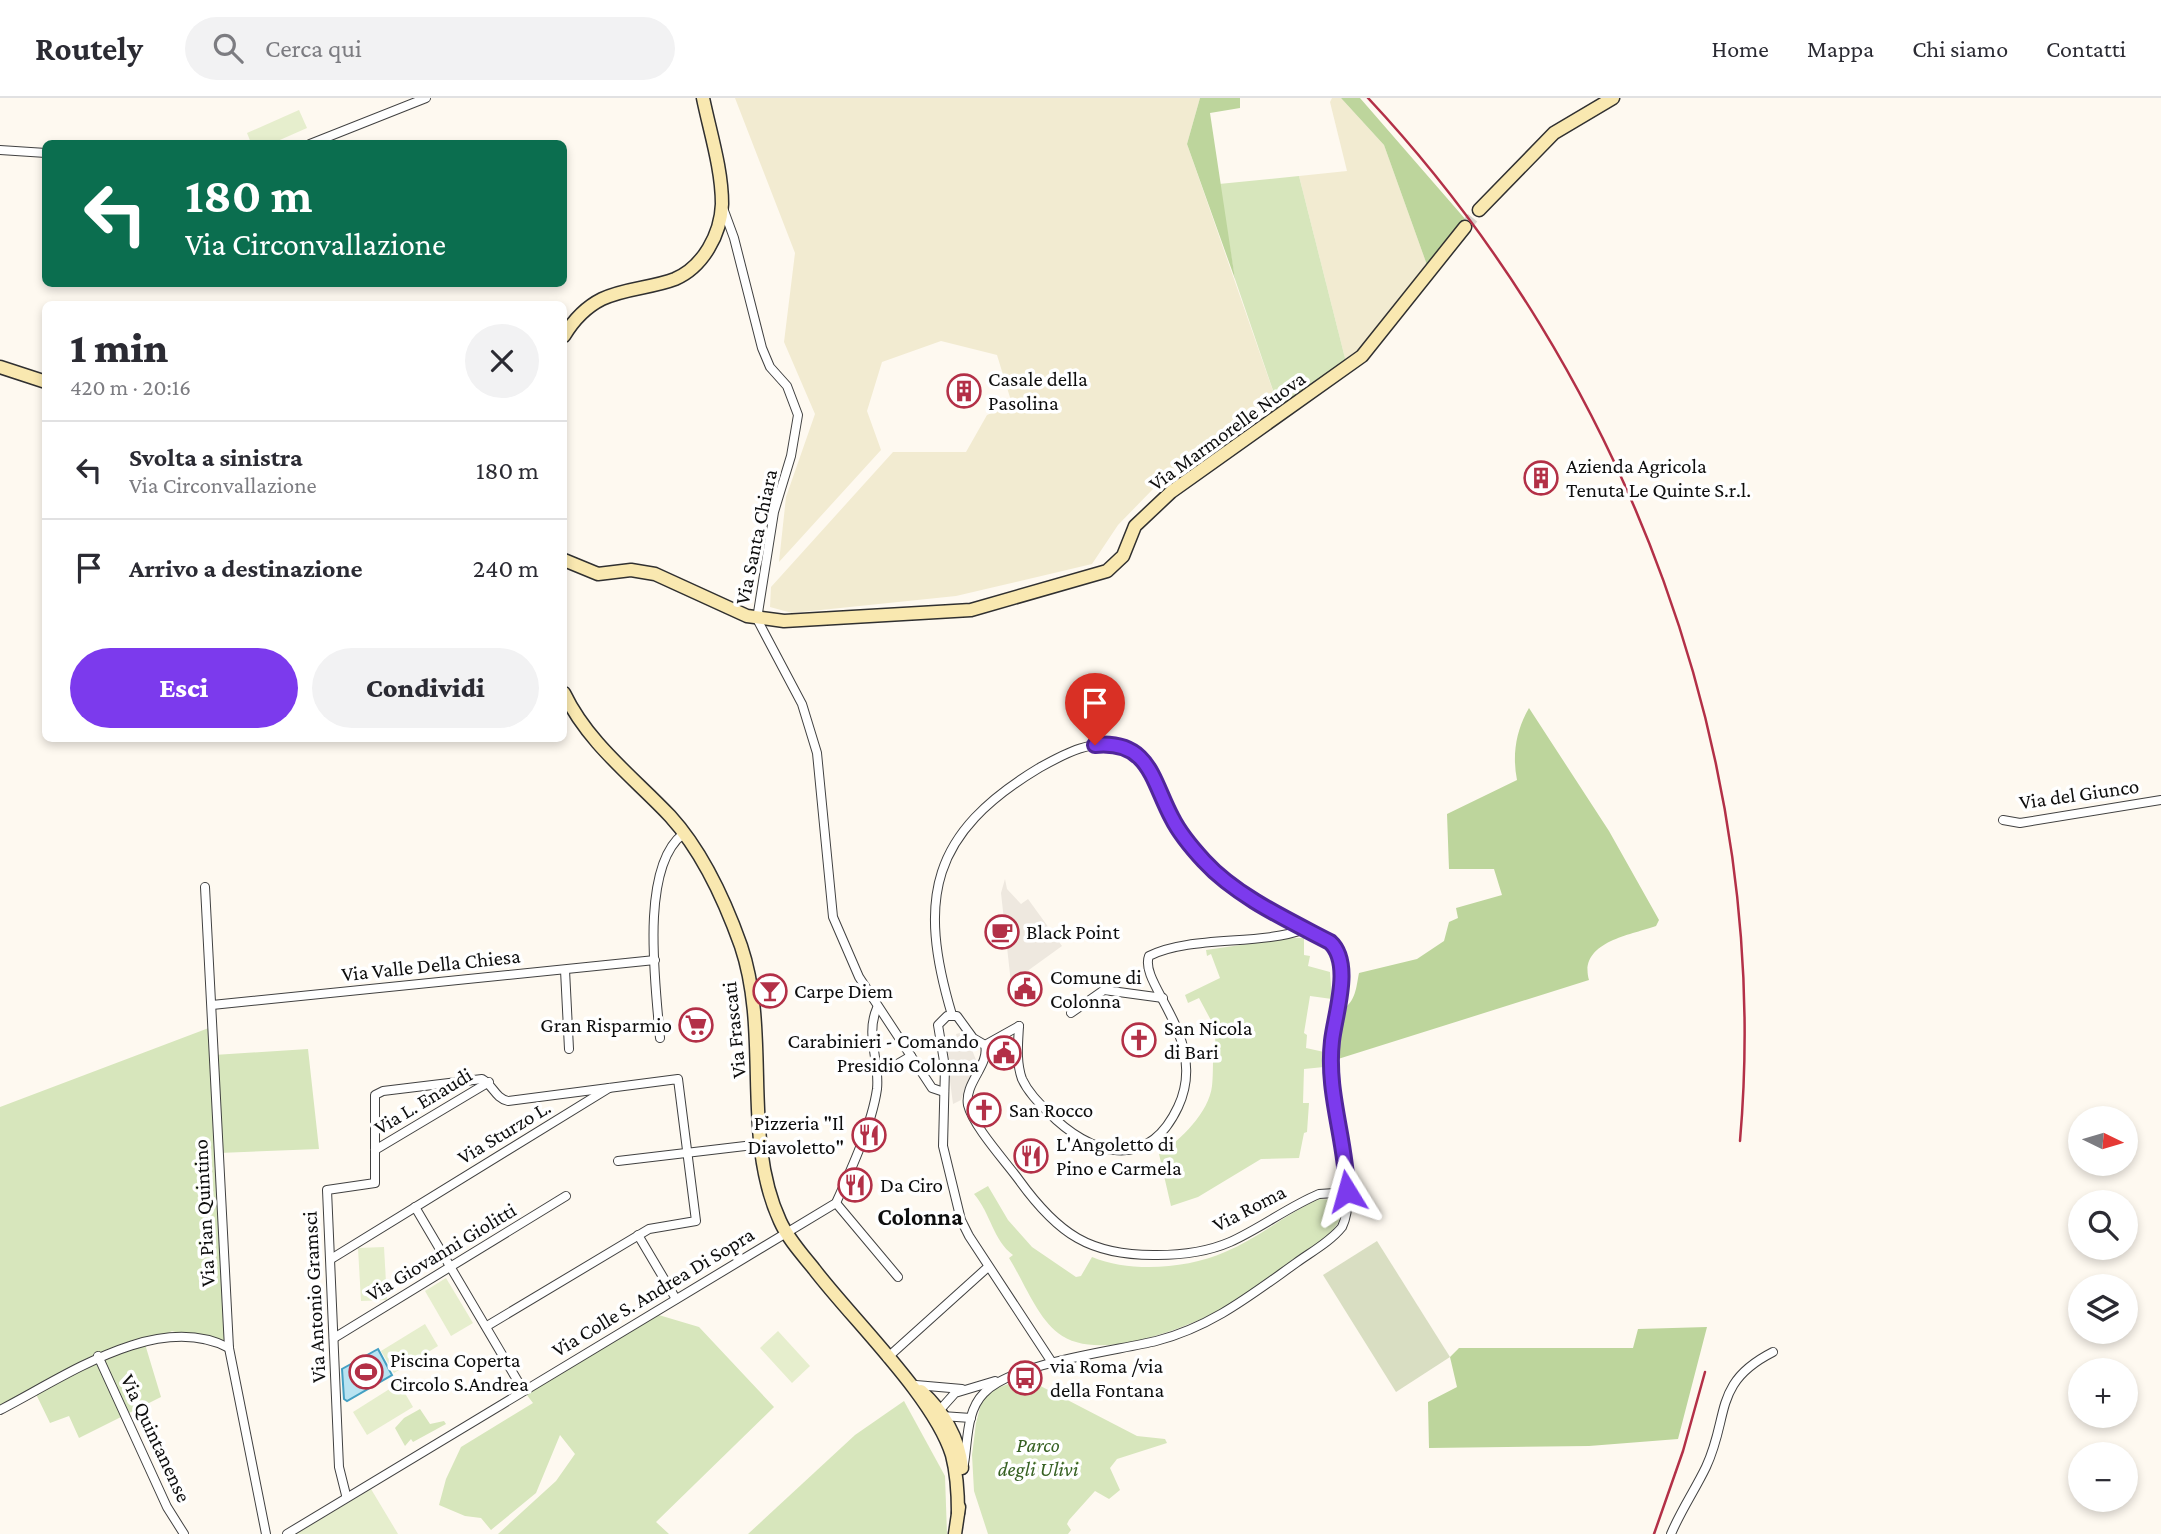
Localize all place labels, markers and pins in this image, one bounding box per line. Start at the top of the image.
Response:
place label: Casale della Pasolina [988,367,1088,415]
building icon: Casale della Pasolina [945,372,983,410]
place label: Azienda Agricola Tenuta Le Quinte S.r.l. [1566,454,1751,502]
building icon: Azienda Agricola Tenuta Le Quinte S.r.l. [1522,459,1560,497]
pin [1065,673,1125,745]
cafe icon: Black Point [983,913,1021,951]
place label: Black Point [1026,920,1121,944]
place label: Comune di Colonna [1050,965,1142,1013]
public building icon: Comune di Colonna [1006,970,1044,1008]
bar icon: Carpe Diem [751,972,789,1010]
place label: Carpe Diem [794,979,893,1003]
supermarket icon: Gran Risparmio [677,1006,715,1044]
place label: Gran Risparmio [540,1013,672,1037]
place label: San Nicola di Bari [1164,1016,1253,1064]
church icon: San Nicola di Bari [1120,1021,1158,1059]
place label: Carabinieri - Comando Presidio Colonna [787,1029,979,1077]
public building icon: Carabinieri - Comando Presidio Colonna [985,1034,1023,1072]
church icon: San Rocco [965,1091,1003,1129]
place label: San Rocco [1009,1098,1093,1122]
place label: Pizzeria "Il Diavoletto" [747,1111,844,1159]
restaurant icon: Pizzeria "Il Diavoletto" [850,1116,888,1154]
place label: L'Angoletto di Pino e Carmela [1056,1132,1182,1180]
restaurant icon: L'Angoletto di Pino e Carmela [1012,1137,1050,1175]
restaurant icon: Da Ciro [836,1166,874,1204]
place label: Da Ciro [880,1173,943,1197]
place label: Piscina Coperta Circolo S.Andrea [390,1348,529,1396]
sports icon: Piscina Coperta Circolo S.Andrea [347,1353,385,1391]
place label: via Roma /via della Fontana [1049,1354,1164,1402]
bus stop icon: via Roma /via della Fontana [1006,1359,1044,1397]

